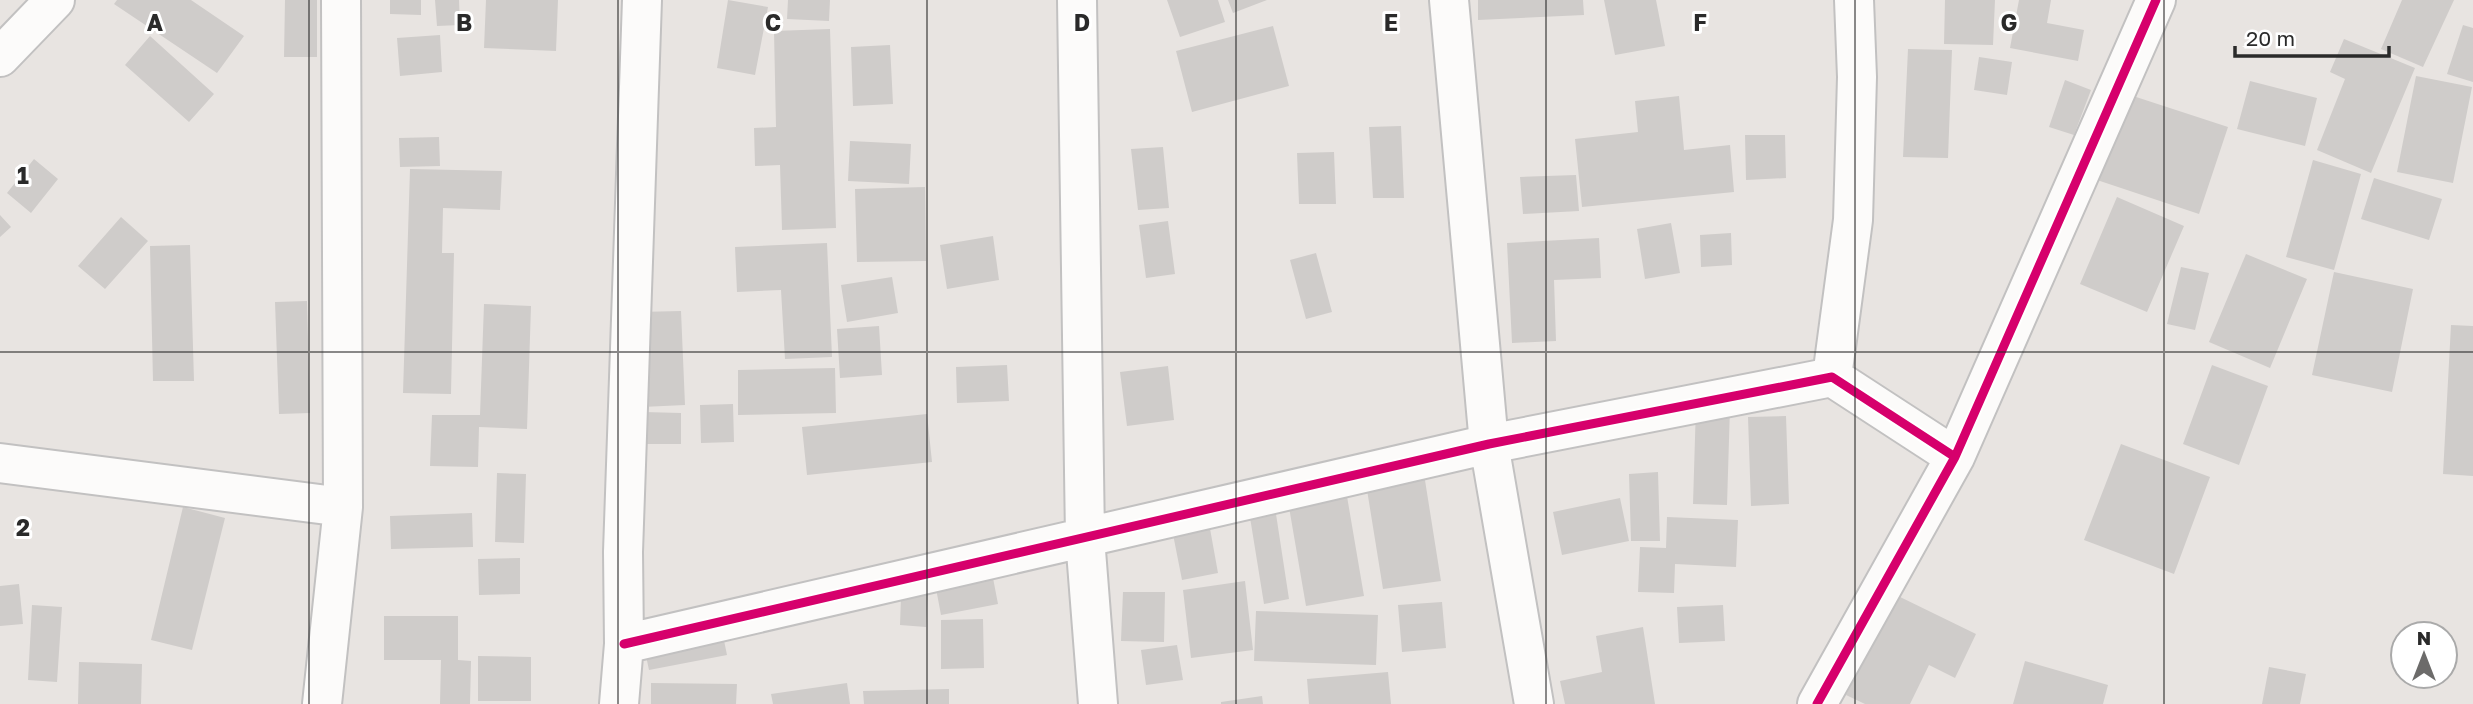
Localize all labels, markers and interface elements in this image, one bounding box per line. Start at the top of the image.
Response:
text: A [147,8,164,36]
text: B [456,8,472,36]
text: C [765,8,781,36]
text: D [1074,8,1090,36]
text: E [1384,8,1398,36]
text: F [1693,8,1707,36]
text: G [2001,8,2017,36]
scale bar [2235,14,2389,58]
text: 20 m [2246,25,2295,51]
text: 1 [17,161,29,189]
text: 2 [16,513,30,541]
north arrow [2389,620,2459,690]
text: N [2417,626,2431,649]

